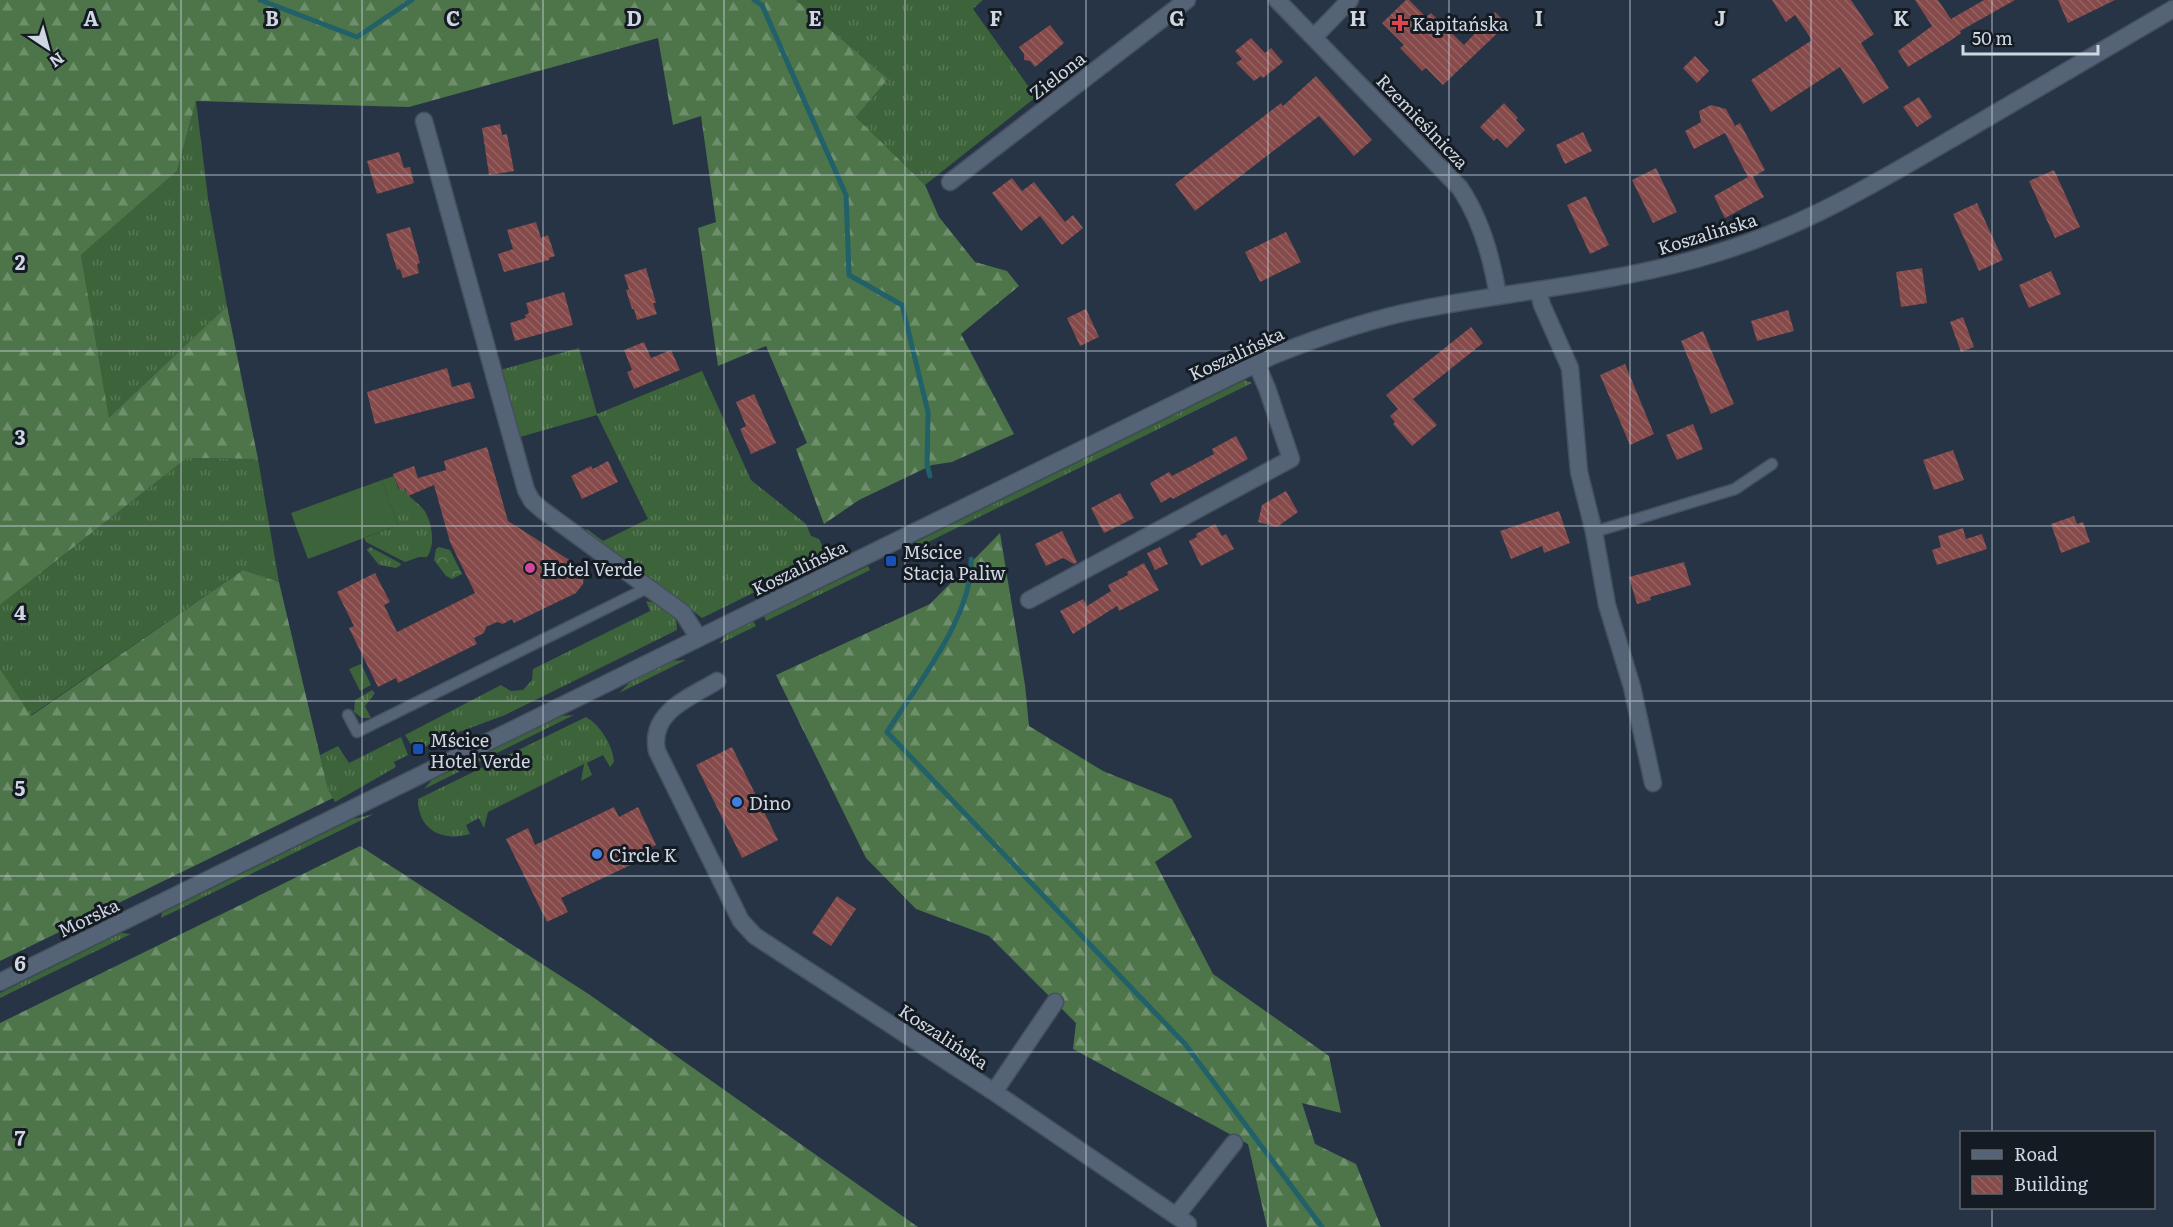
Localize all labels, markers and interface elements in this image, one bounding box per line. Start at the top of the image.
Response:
text: A [83,2,99,32]
text: B [265,2,279,32]
text: C [446,2,460,32]
text: D [626,2,642,32]
text: E [808,2,822,32]
text: F [990,2,1003,32]
text: G [1169,2,1185,32]
text: H [1350,2,1366,32]
text: I [1535,2,1543,32]
text: J [1714,2,1726,32]
text: K [1893,2,1909,32]
place label: Kapitańska [1412,10,1509,37]
marker: Kapitańska [1393,16,1407,30]
north arrow [18,18,78,78]
scale bar [1963,18,2098,56]
text: 50 m [1972,24,2013,51]
street label: Zielona [1023,44,1091,106]
text: N [45,47,70,75]
street label: Rzemieślnicza [1371,67,1476,175]
street label: Koszalińska [1654,205,1760,261]
text: 2 [15,246,26,276]
street label: Koszalińska [1184,319,1288,387]
text: 3 [14,421,26,451]
street label: Koszalińska [747,532,851,602]
place label: Mścice Stacja Paliw [903,538,1006,586]
marker: Mścice Stacja Paliw [884,554,898,568]
place label: Hotel Verde [542,555,642,582]
marker: Hotel Verde [523,561,537,575]
text: 4 [14,596,26,626]
place label: Mścice Hotel Verde [430,726,530,774]
marker: Mścice Hotel Verde [411,742,425,756]
text: 5 [15,772,26,802]
place label: Dino [749,789,791,816]
marker: Dino [730,795,744,809]
place label: Circle K [609,841,678,868]
marker: Circle K [590,847,604,861]
street label: Morska [53,890,124,943]
text: 6 [14,947,26,977]
street label: Koszalińska [894,997,995,1075]
text: 7 [15,1122,26,1152]
legend [1960,1131,2155,1209]
text: Road [2014,1140,2058,1167]
text: Building [2014,1170,2089,1197]

